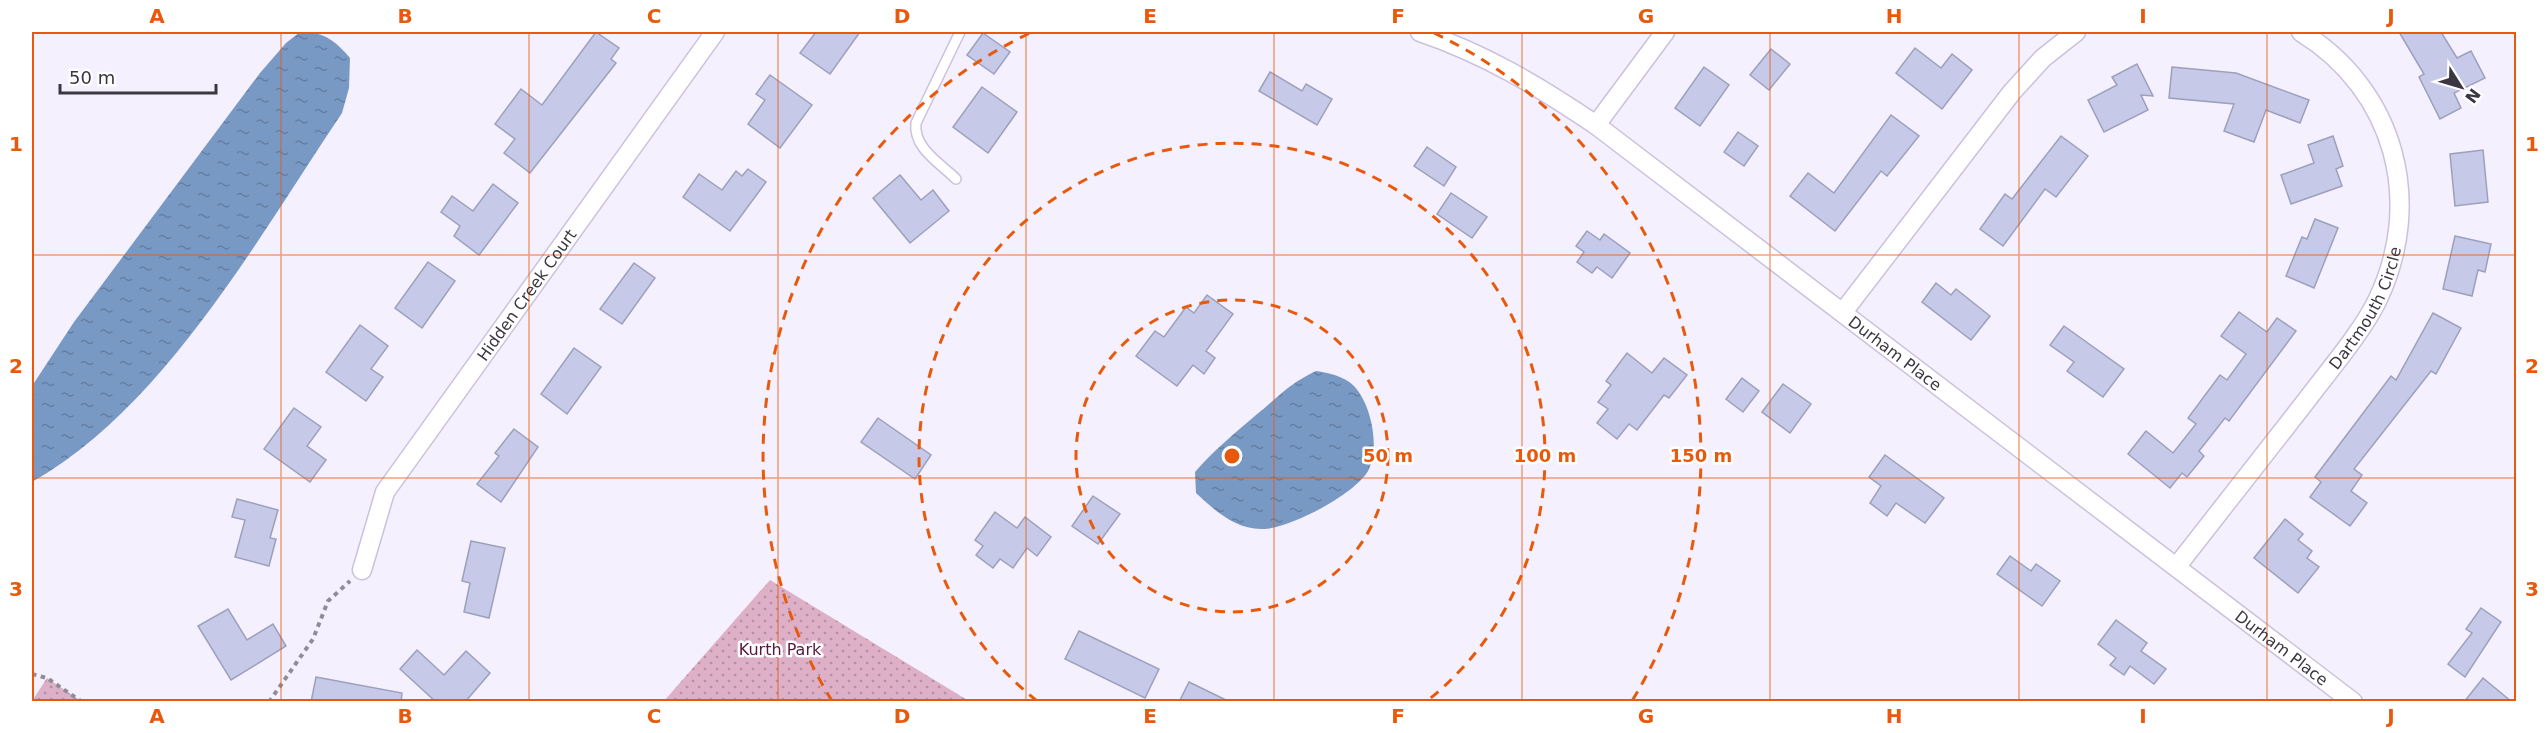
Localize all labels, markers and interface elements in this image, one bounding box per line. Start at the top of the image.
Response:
text: A [149,4,165,28]
text: B [397,4,413,28]
text: C [647,4,661,28]
text: D [894,4,910,28]
text: E [1143,4,1157,28]
text: F [1391,4,1405,28]
text: G [1638,4,1654,28]
text: H [1886,4,1902,28]
text: I [2139,4,2147,28]
text: J [2385,4,2395,28]
scale bar [60,57,216,95]
north arrow [2431,57,2491,117]
text: 50 m [69,67,115,88]
text: N [2461,85,2484,107]
text: 1 [9,132,23,156]
text: 1 [2525,132,2539,156]
street label: Hidden Creek Court [473,225,580,364]
street label: Dartmouth Circle [2325,245,2405,373]
street label: Durham Place [1845,312,1946,395]
text: 2 [9,354,23,378]
text: 2 [2525,354,2539,378]
text: 50 m [1363,445,1413,466]
text: 100 m [1514,445,1576,466]
text: 150 m [1670,445,1732,466]
centre of rings [1222,446,1242,466]
text: 3 [9,577,23,601]
text: 3 [2525,577,2539,601]
street label: Durham Place [2232,606,2332,689]
park label: Kurth Park [739,640,822,659]
text: A [149,704,165,728]
text: B [397,704,413,728]
text: C [647,704,661,728]
text: D [894,704,910,728]
text: E [1143,704,1157,728]
text: F [1391,704,1405,728]
text: G [1638,704,1654,728]
text: H [1886,704,1902,728]
text: I [2139,704,2147,728]
text: J [2385,704,2395,728]

